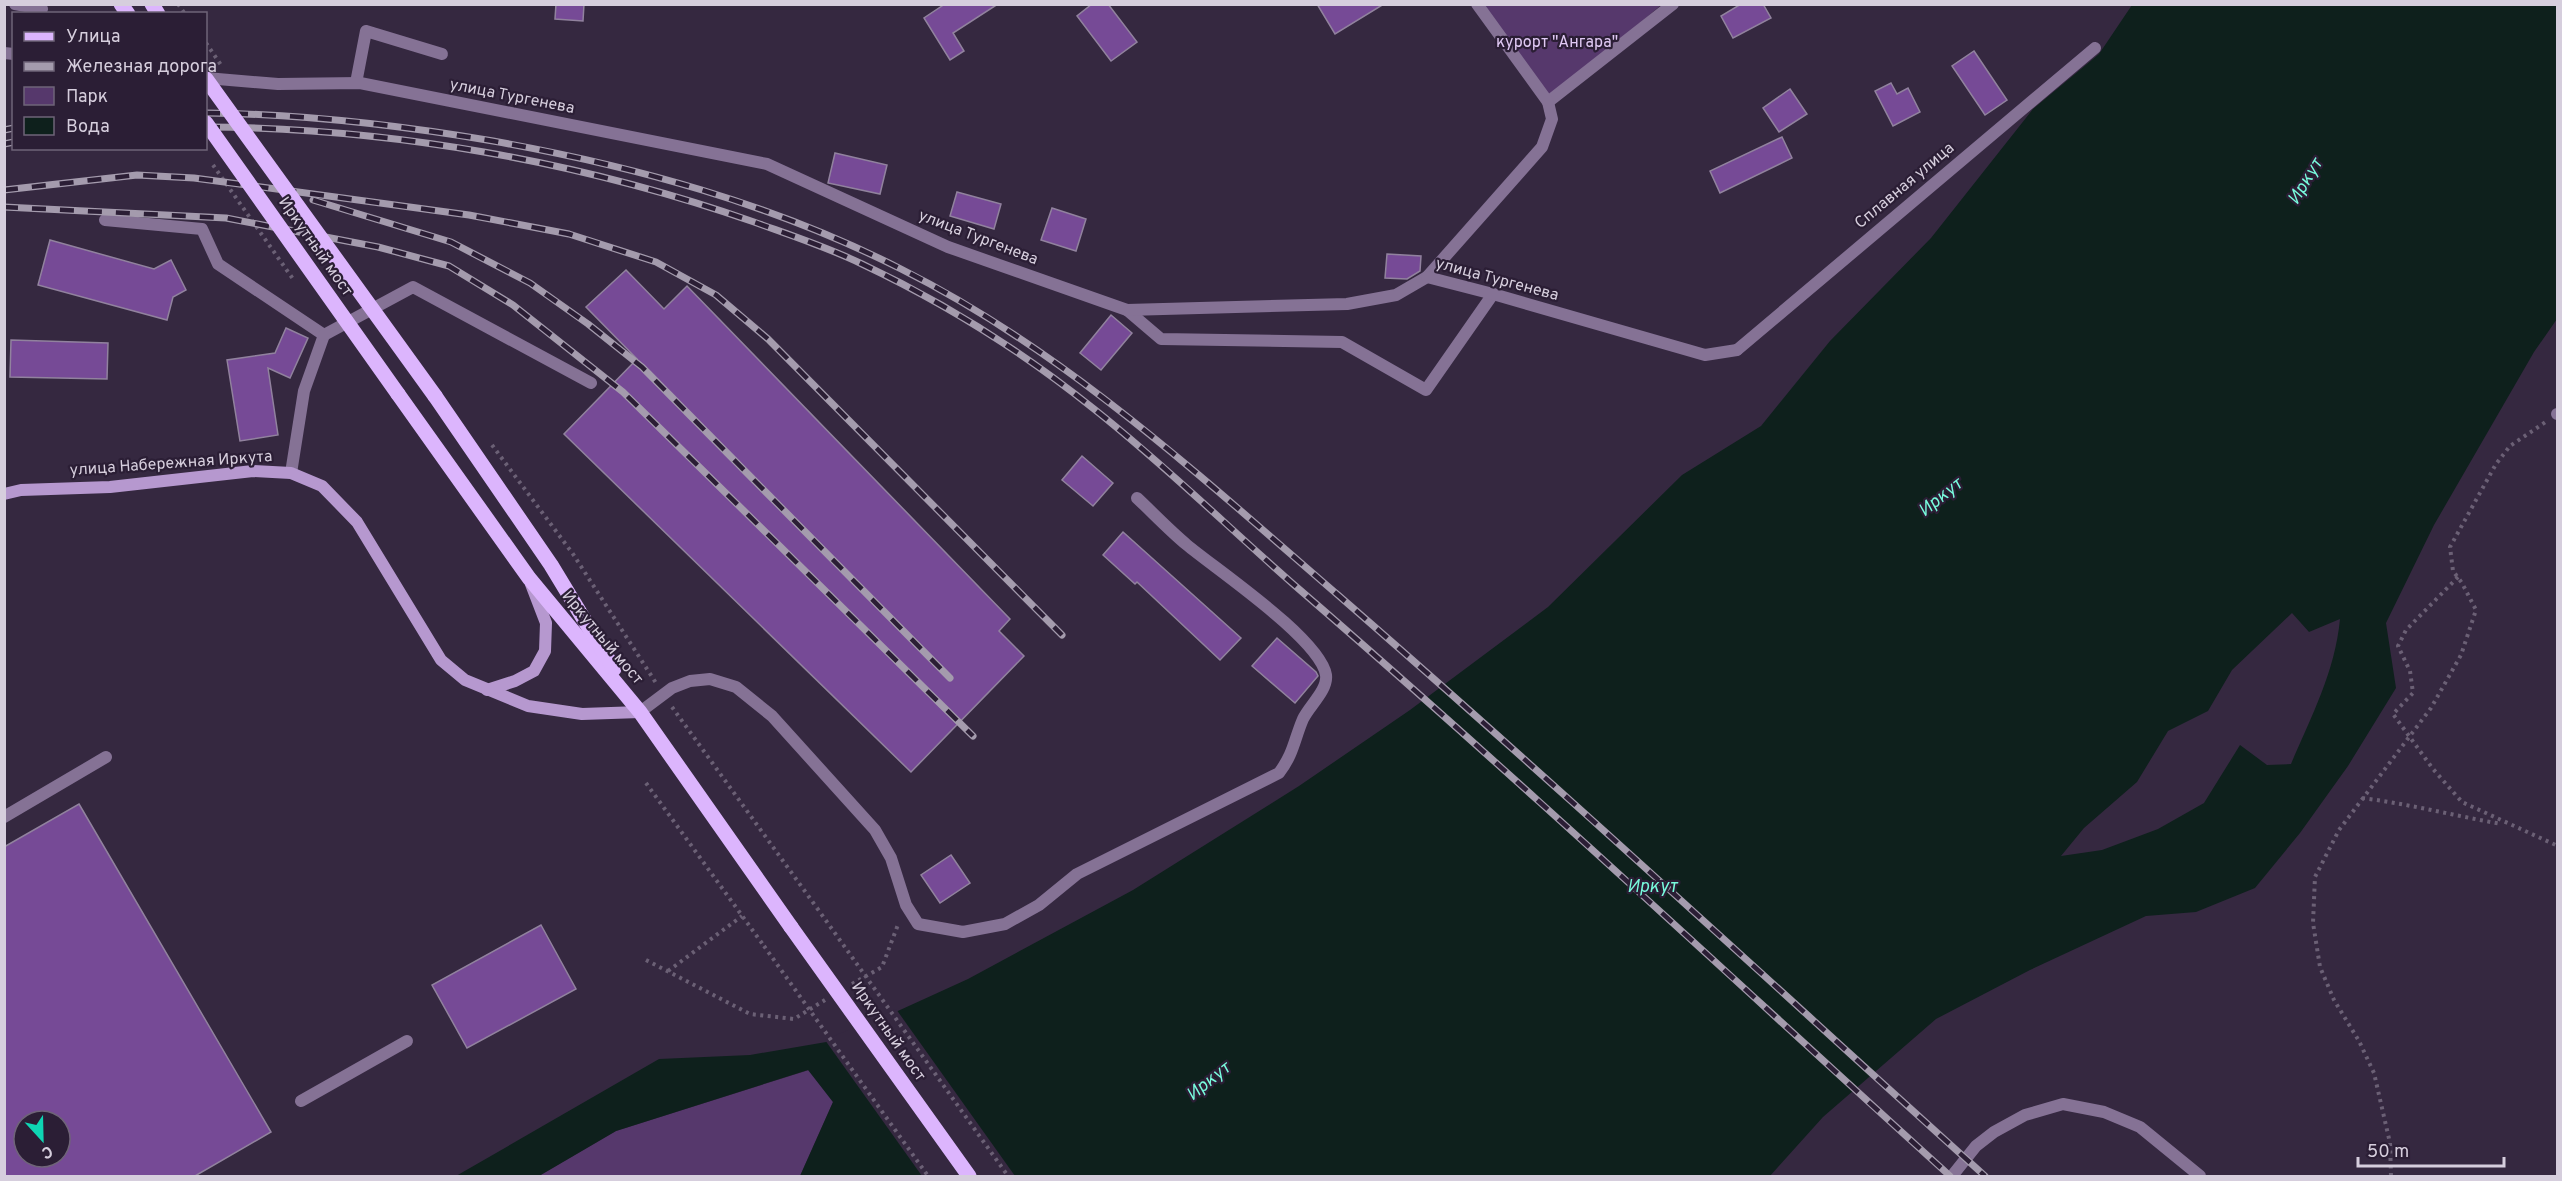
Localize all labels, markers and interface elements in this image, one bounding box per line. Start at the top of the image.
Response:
legend [12,12,207,150]
text: Улица [66,26,120,49]
park label: курорт "Ангара" [1496,33,1618,53]
text: Железная дорога [66,56,217,79]
street label: улица Тургенева [448,75,576,119]
text: Парк [66,86,108,109]
text: Вода [66,116,110,139]
street label: Сплавная улица [1851,138,1959,234]
water label: Иркут [2283,153,2330,209]
street label: Иркутный мост [273,194,357,300]
street label: улица Тургенева [915,206,1041,270]
street label: улица Тургенева [1433,254,1561,306]
street label: улица Набережная Иркута [69,447,273,481]
water label: Иркут [1914,472,1969,523]
street label: Иркутный мост [557,587,647,689]
water label: Иркут [1627,876,1679,899]
street label: Иркутный мост [846,979,930,1085]
water label: Иркут [1182,1056,1237,1107]
north arrow [12,1109,72,1169]
scale bar [2358,1130,2504,1168]
text: С [38,1140,55,1162]
text: 50 m [2367,1141,2409,1164]

